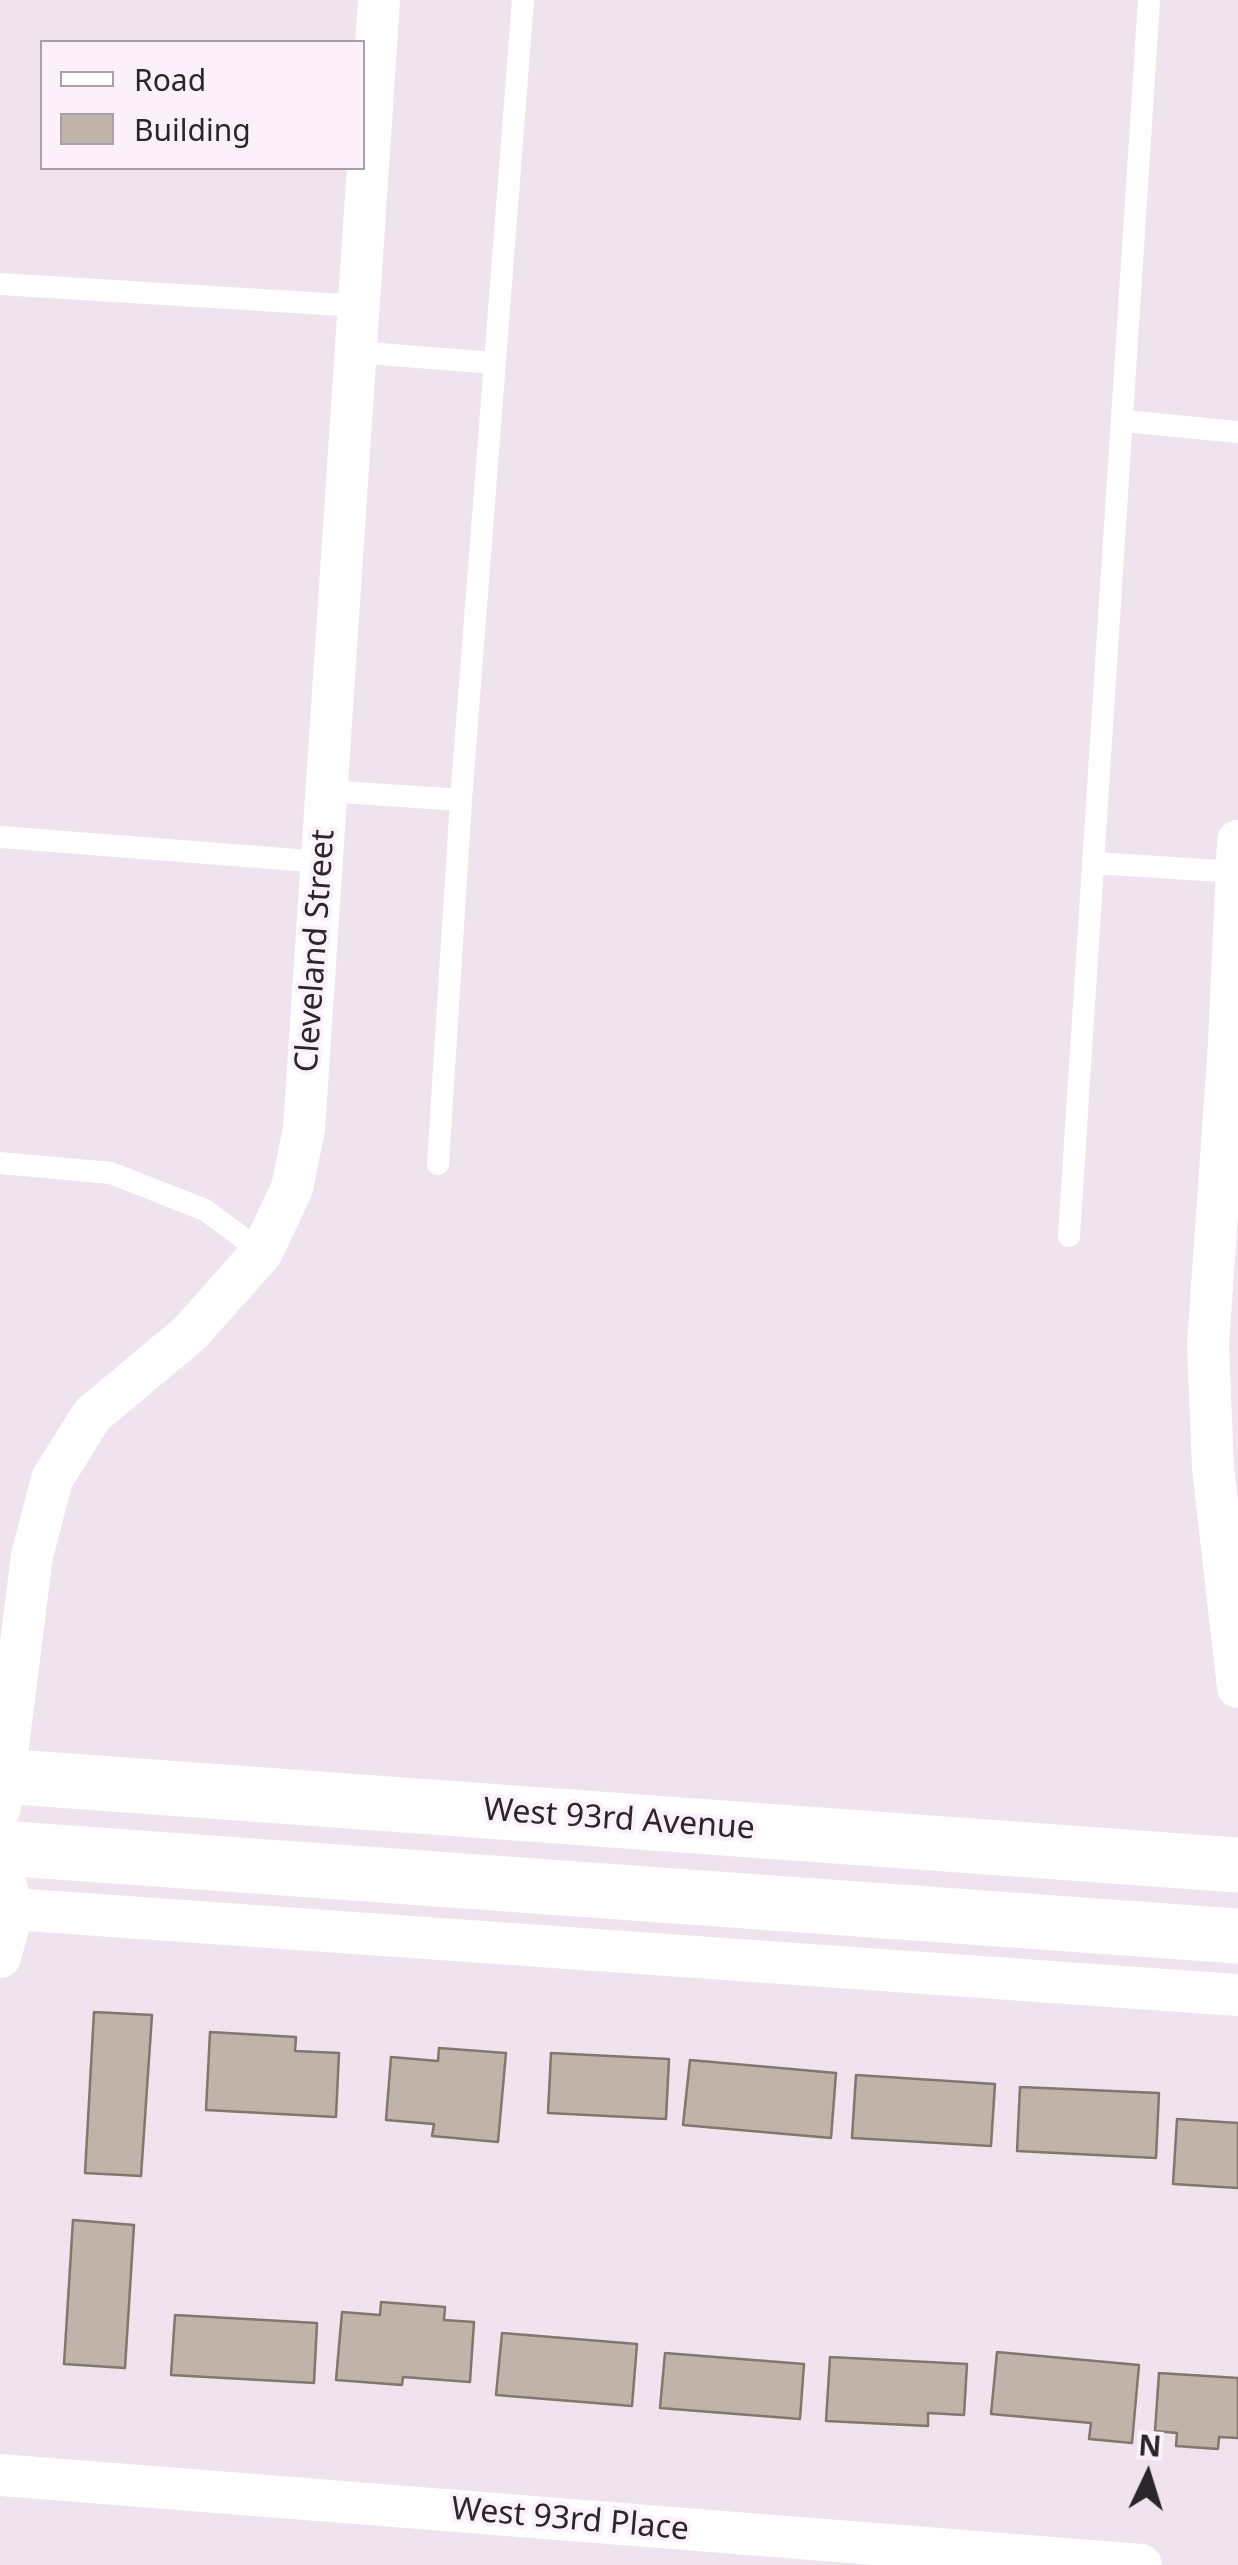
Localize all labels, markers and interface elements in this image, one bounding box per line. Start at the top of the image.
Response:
legend [40,40,365,170]
text: Road [134,59,206,100]
text: Building [134,109,251,150]
street label: Cleveland Street [288,828,344,1074]
street label: West 93rd Avenue [482,1791,756,1849]
north arrow [1098,2425,1198,2525]
text: N [1137,2425,1163,2465]
street label: West 93rd Place [450,2490,690,2550]

